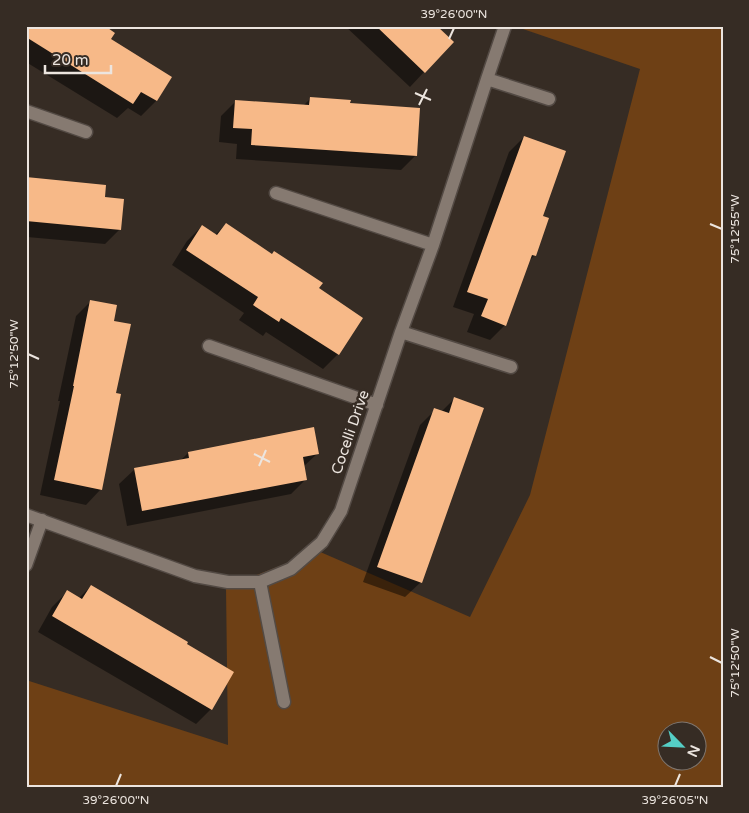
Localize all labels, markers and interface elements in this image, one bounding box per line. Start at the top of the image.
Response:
text: 39°26'00"N [421,7,488,21]
scale bar [45,42,111,74]
text: 20 m [52,51,89,69]
text: 75°12'55"W [728,194,742,264]
text: 75°12'50"W [7,319,21,389]
street label: Cocelli Drive [327,388,373,476]
text: 75°12'50"W [728,628,742,698]
north arrow [656,720,706,770]
text: N [683,742,703,760]
text: 39°26'00"N [83,793,150,807]
text: 39°26'05"N [642,793,709,807]

